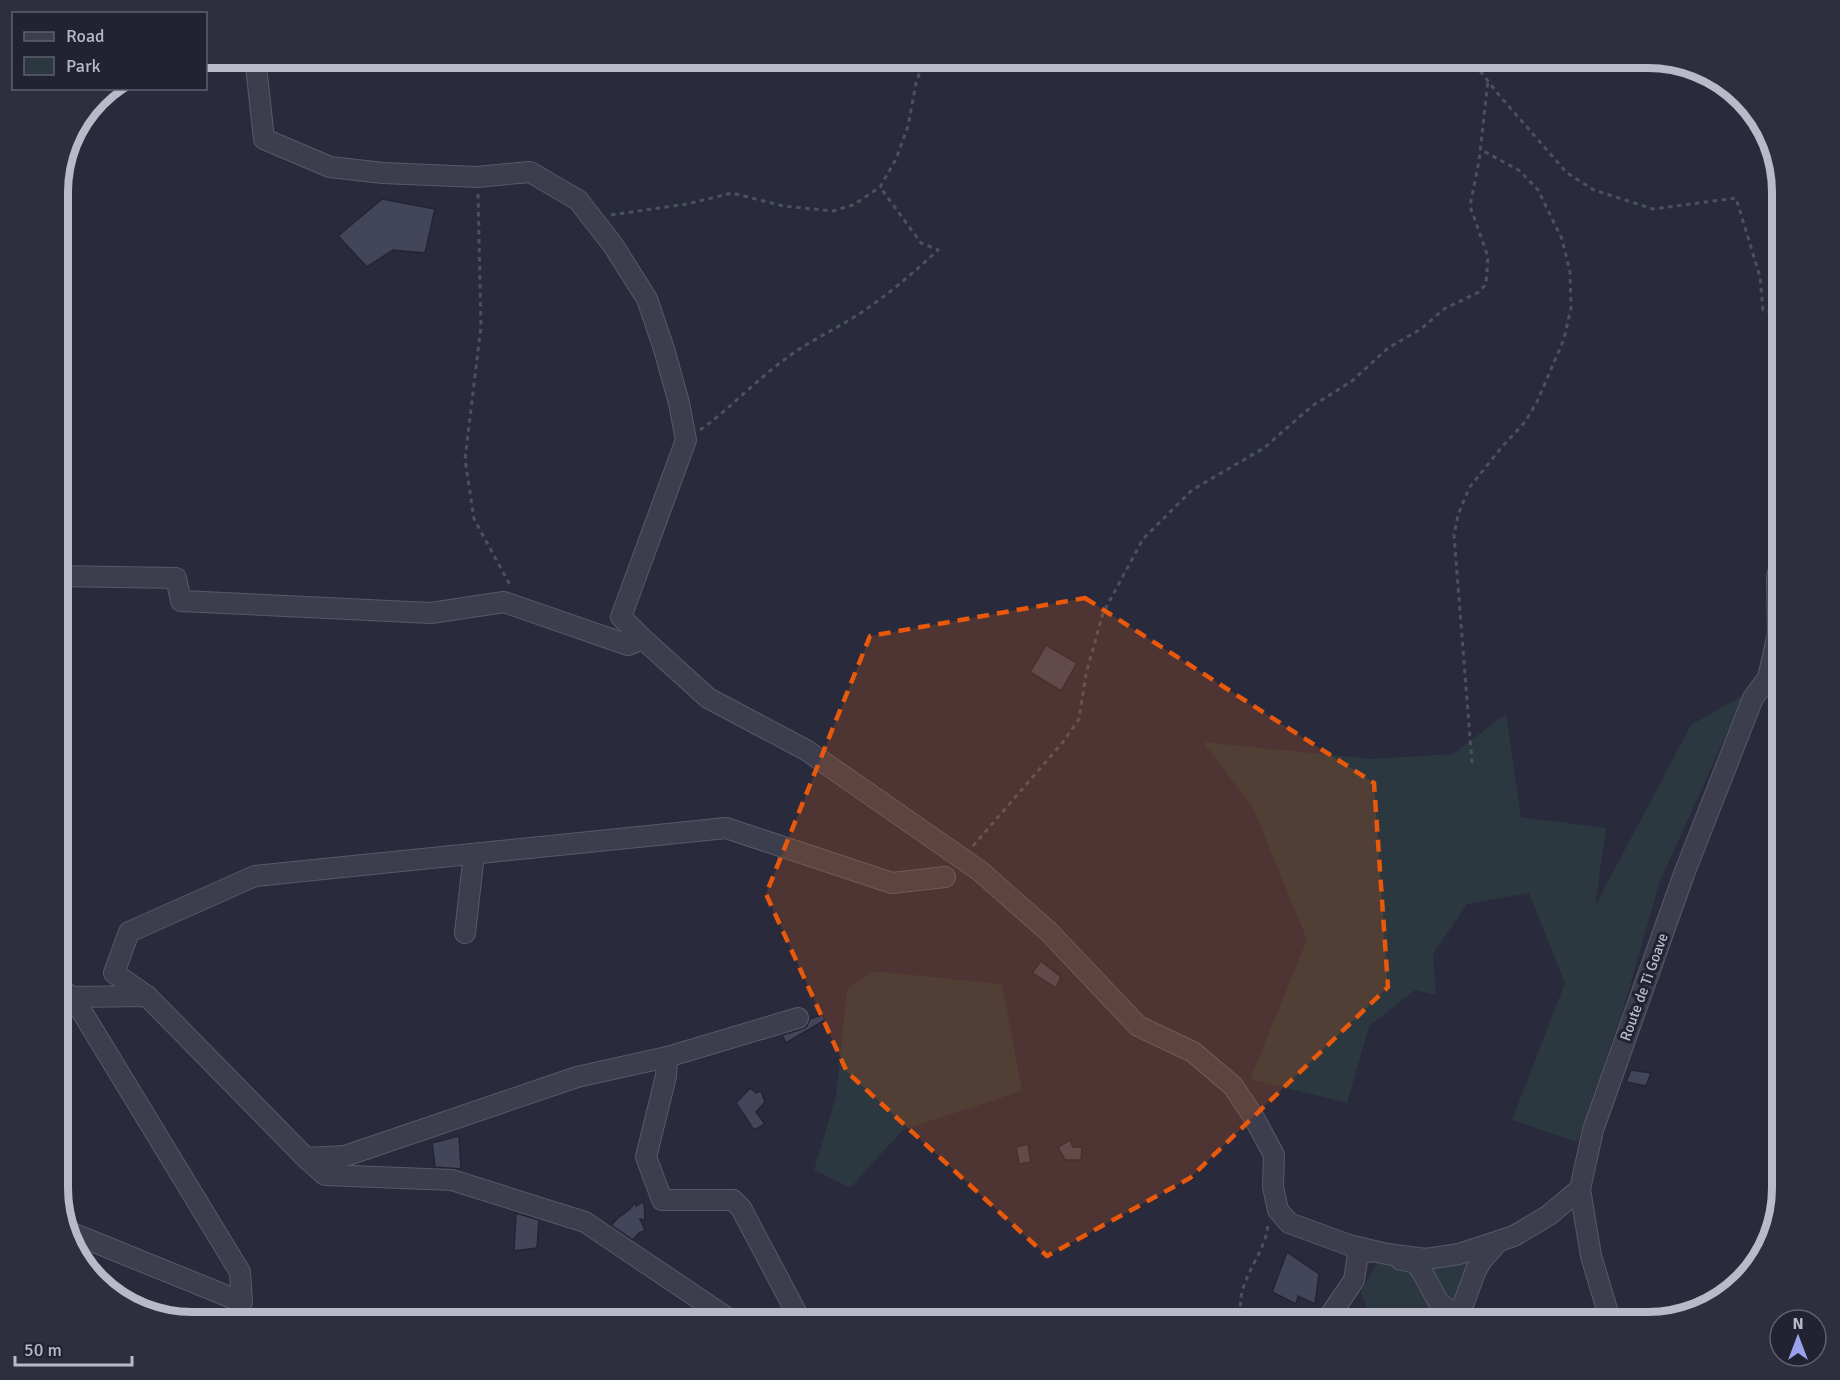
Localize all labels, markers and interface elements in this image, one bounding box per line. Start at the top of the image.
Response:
legend [12,12,207,90]
text: Road [66,25,105,47]
text: Park [66,55,101,77]
street label: Route de Ti Goave [1616,931,1672,1043]
north arrow [1768,1308,1828,1368]
text: N [1792,1314,1804,1334]
scale bar [15,1329,132,1367]
text: 50 m [24,1339,62,1361]

